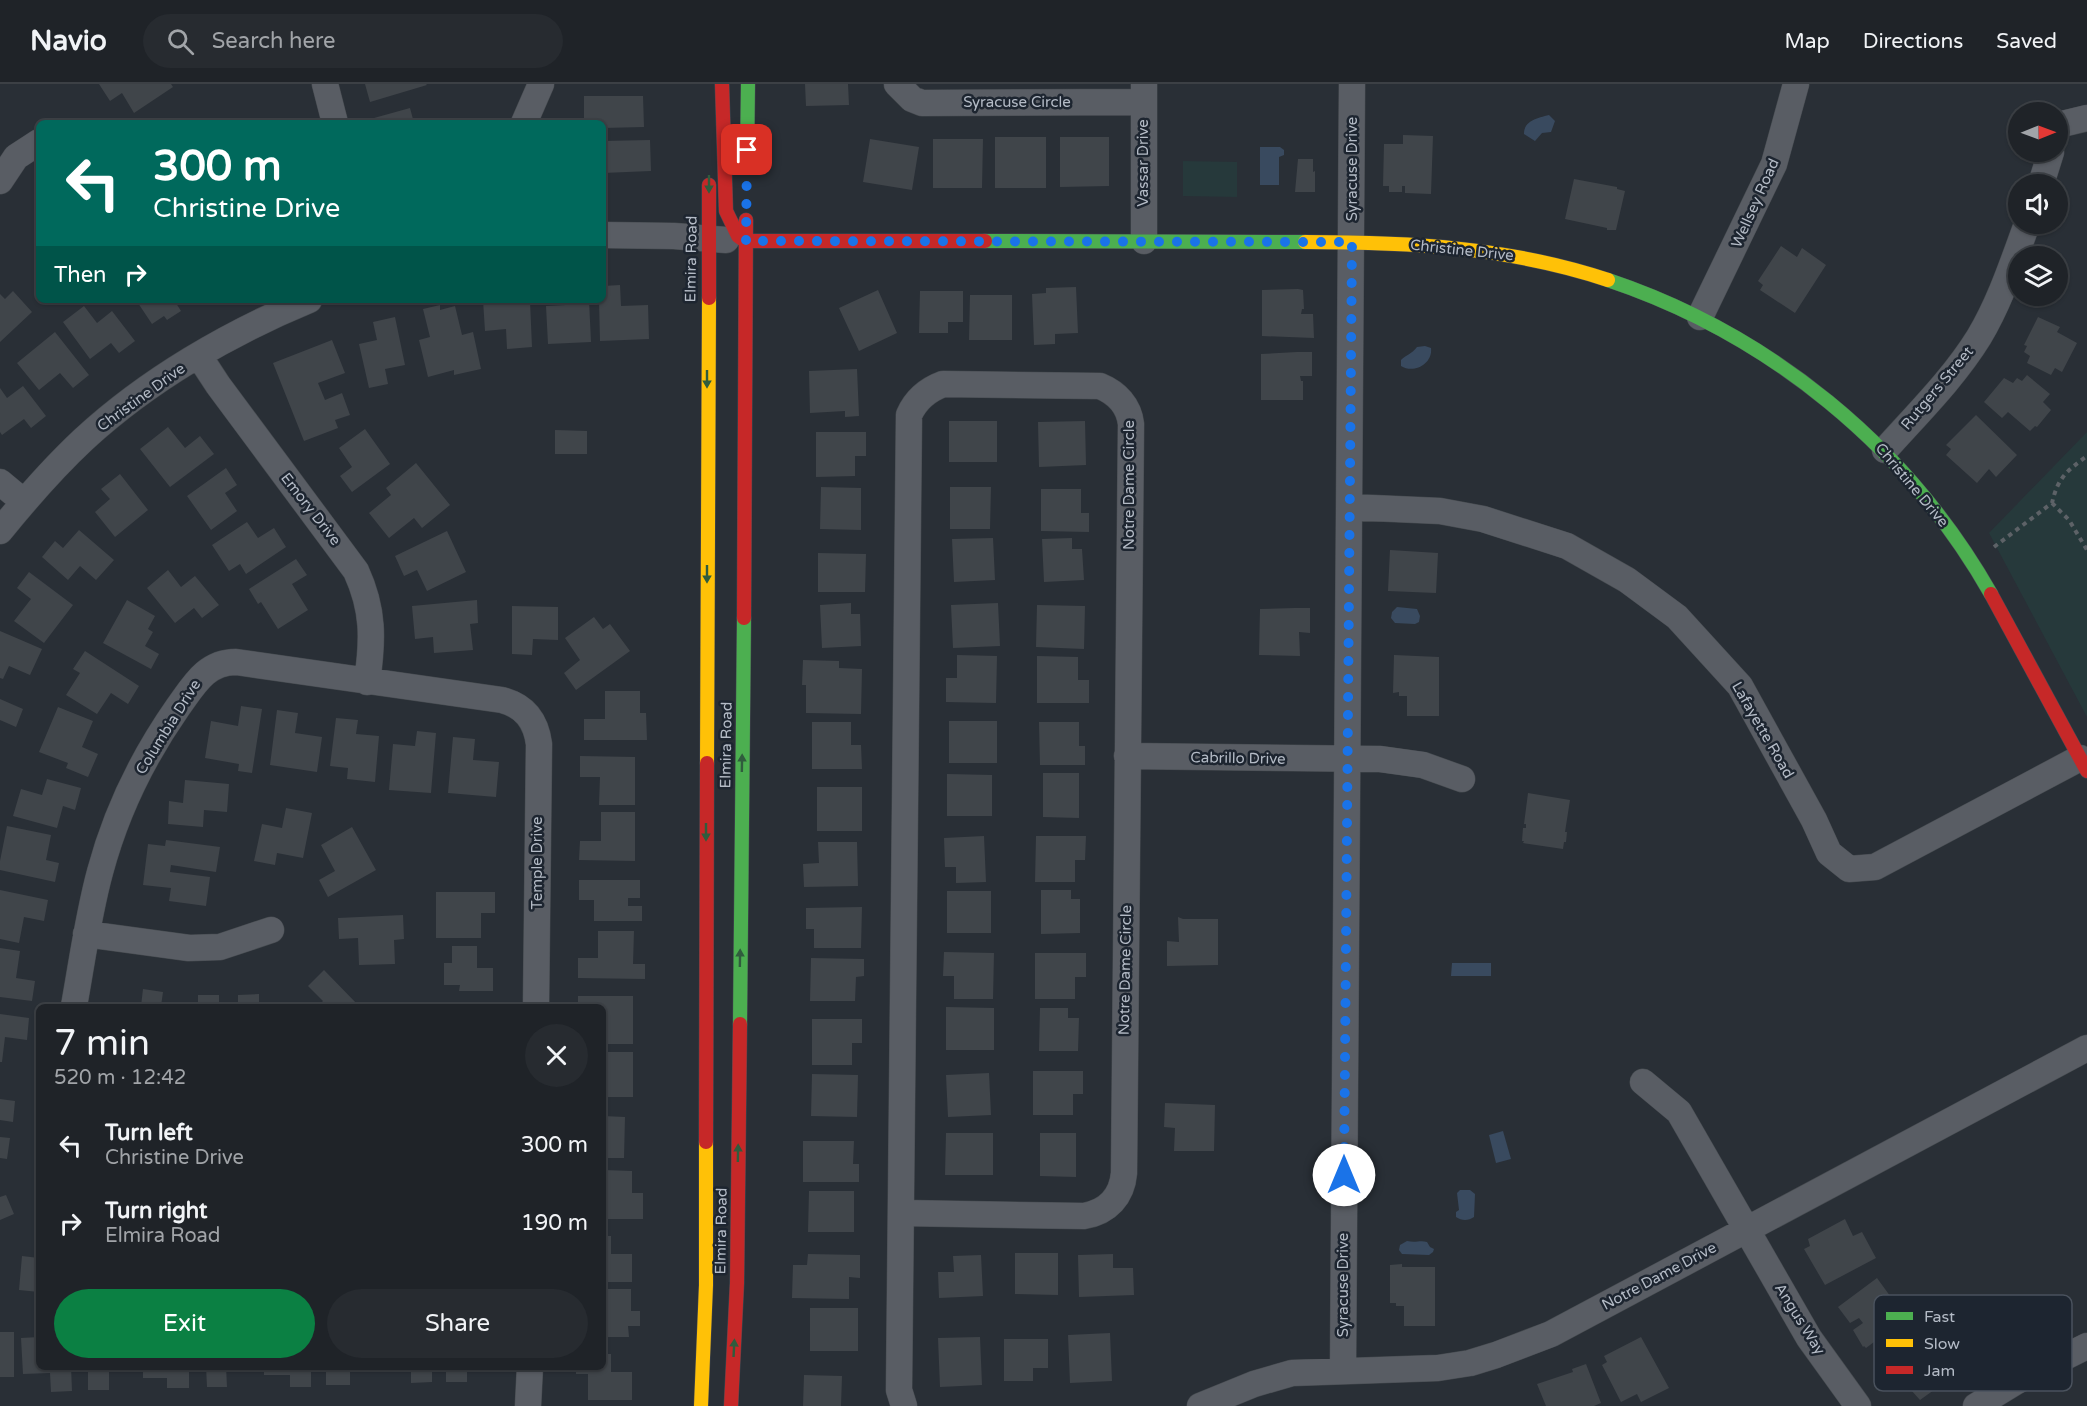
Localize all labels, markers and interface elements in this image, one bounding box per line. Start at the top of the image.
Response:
search box [143,14,563,68]
text: Navio [30,24,107,58]
icon: search [164,25,197,58]
text: Search here [212,28,336,54]
text: Map [1784,29,1830,54]
text: Directions [1863,29,1963,54]
text: Saved [1996,29,2057,54]
street label: Syracuse Circle [963,93,1071,111]
north arrow [2008,102,2068,162]
map controls [2008,102,2068,306]
street label: Syracuse Drive [1343,117,1361,221]
street label: Vassar Drive [1134,119,1152,207]
pin [721,124,772,175]
icon: arrive [730,133,763,166]
text: 300 m [153,141,282,192]
icon: left [54,144,132,222]
street label: Wellsey Road [1727,156,1783,250]
button: sound [2008,174,2068,234]
one-way arrow [704,175,714,194]
text: Christine Drive [153,192,340,225]
street label: Elmira Road [681,216,701,302]
street label: Christine Drive [1409,236,1515,264]
button: layers [2008,246,2068,306]
icon: right [119,258,152,291]
text: Then [54,262,107,288]
street label: Rutgers Street [1897,343,1977,433]
street label: Christine Drive [94,359,188,435]
one-way arrow [702,370,712,389]
street label: Notre Dame Circle [1120,420,1138,550]
street label: Christine Drive [1872,439,1952,531]
street label: Emory Drive [277,469,345,549]
one-way arrow [702,565,712,584]
street label: Columbia Drive [132,676,204,778]
street label: Lafayette Road [1728,678,1798,782]
street label: Elmira Road [716,702,736,788]
street label: Cabrillo Drive [1190,748,1286,768]
one-way arrow [737,753,747,772]
street label: Temple Drive [528,817,546,909]
one-way arrow [701,823,711,842]
street label: Notre Dame Circle [1115,905,1135,1035]
one-way arrow [735,948,745,967]
text: 7 min [54,1022,150,1065]
button: close [525,1024,588,1087]
text: 520 m · 12:42 [54,1066,186,1090]
text: Turn left [105,1120,193,1146]
icon: left [54,1129,87,1162]
text: 300 m [521,1132,588,1158]
one-way arrow [733,1143,743,1162]
position arrow [1312,1143,1376,1207]
text: Christine Drive [105,1146,244,1170]
street label: Elmira Road [711,1188,731,1274]
text: Turn right [105,1198,207,1224]
icon: right [54,1207,87,1240]
text: 190 m [521,1210,588,1236]
text: Elmira Road [105,1224,220,1248]
street label: Syracuse Drive [1334,1233,1352,1337]
street label: Notre Dame Drive [1599,1238,1719,1314]
street label: Angus Way [1771,1280,1829,1358]
button: Exit [54,1289,315,1358]
button: Share [327,1289,588,1358]
legend [1874,1295,2072,1391]
text: Fast [1924,1307,1955,1327]
text: Slow [1924,1334,1960,1354]
one-way arrow [729,1338,738,1357]
text: Jam [1924,1361,1955,1381]

